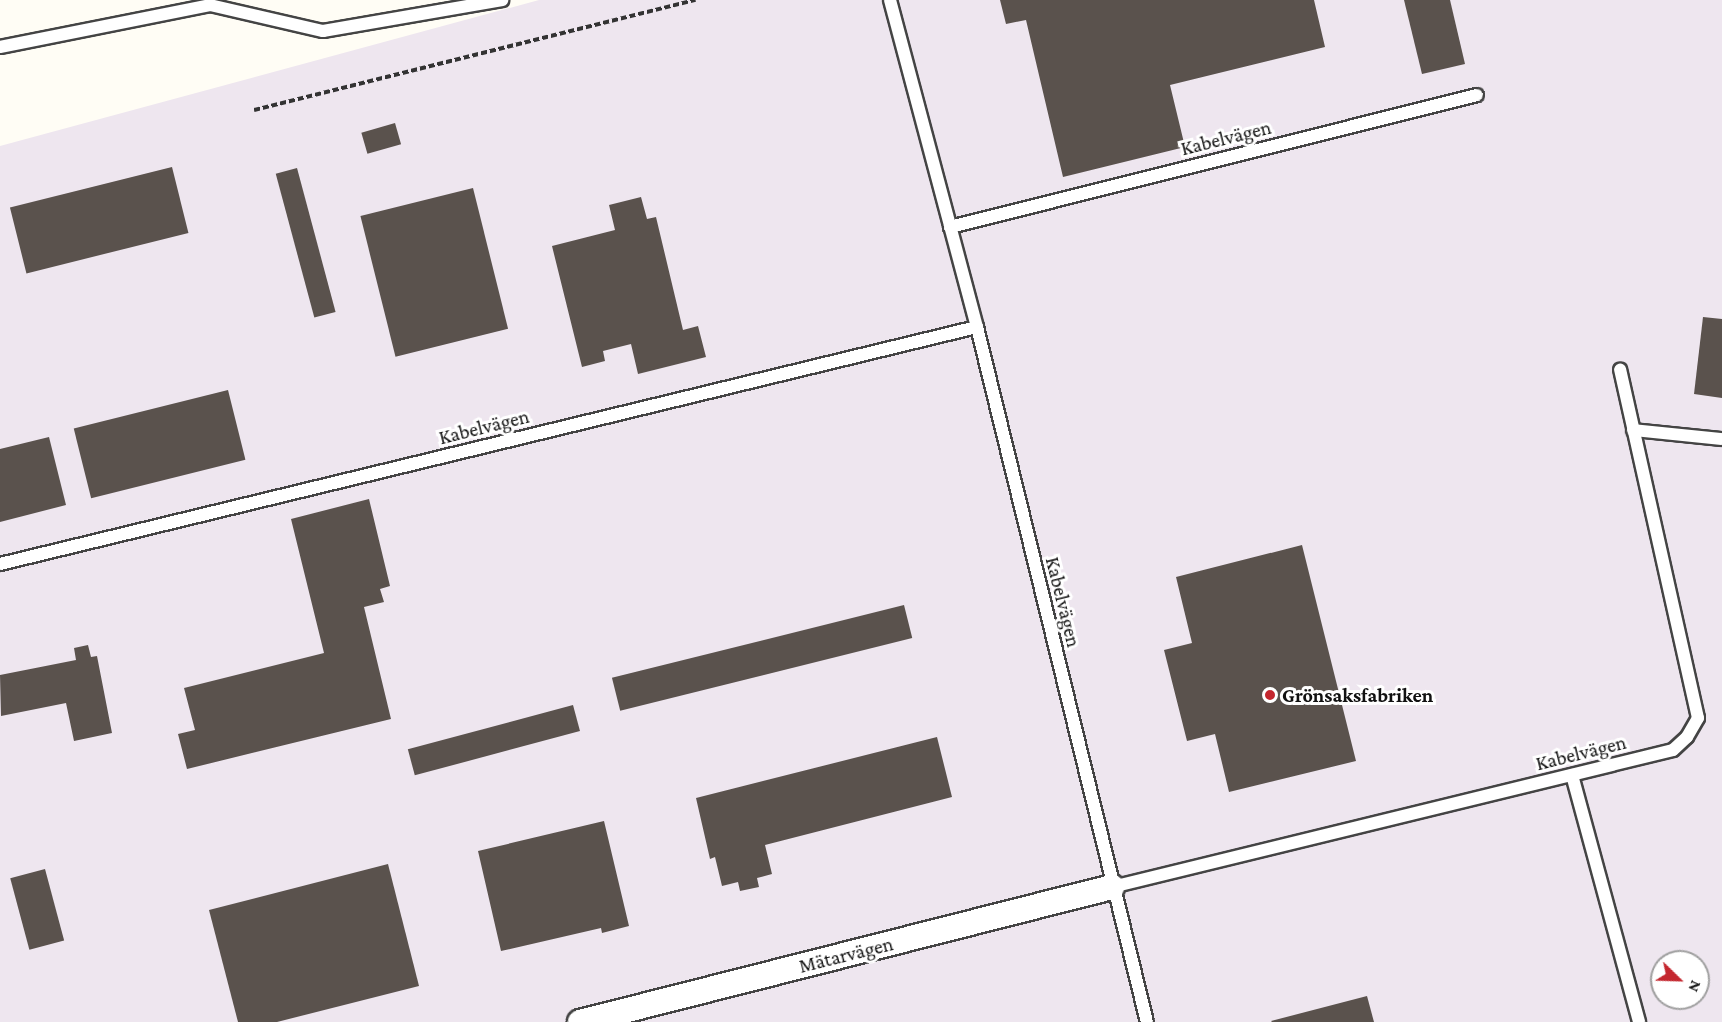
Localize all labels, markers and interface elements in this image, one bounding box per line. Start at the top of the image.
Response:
street label: Kabelvägen [1178,115,1274,161]
street label: Kabelvägen [436,404,532,450]
street label: Kabelvägen [1040,554,1086,650]
place label: Grönsaksfabriken [1282,683,1433,707]
marker: Grönsaksfabriken [1263,688,1277,702]
street label: Kabelvägen [1533,730,1629,776]
street label: Mätarvägen [796,932,896,978]
north arrow [1650,950,1710,1010]
text: N [1685,978,1705,995]

